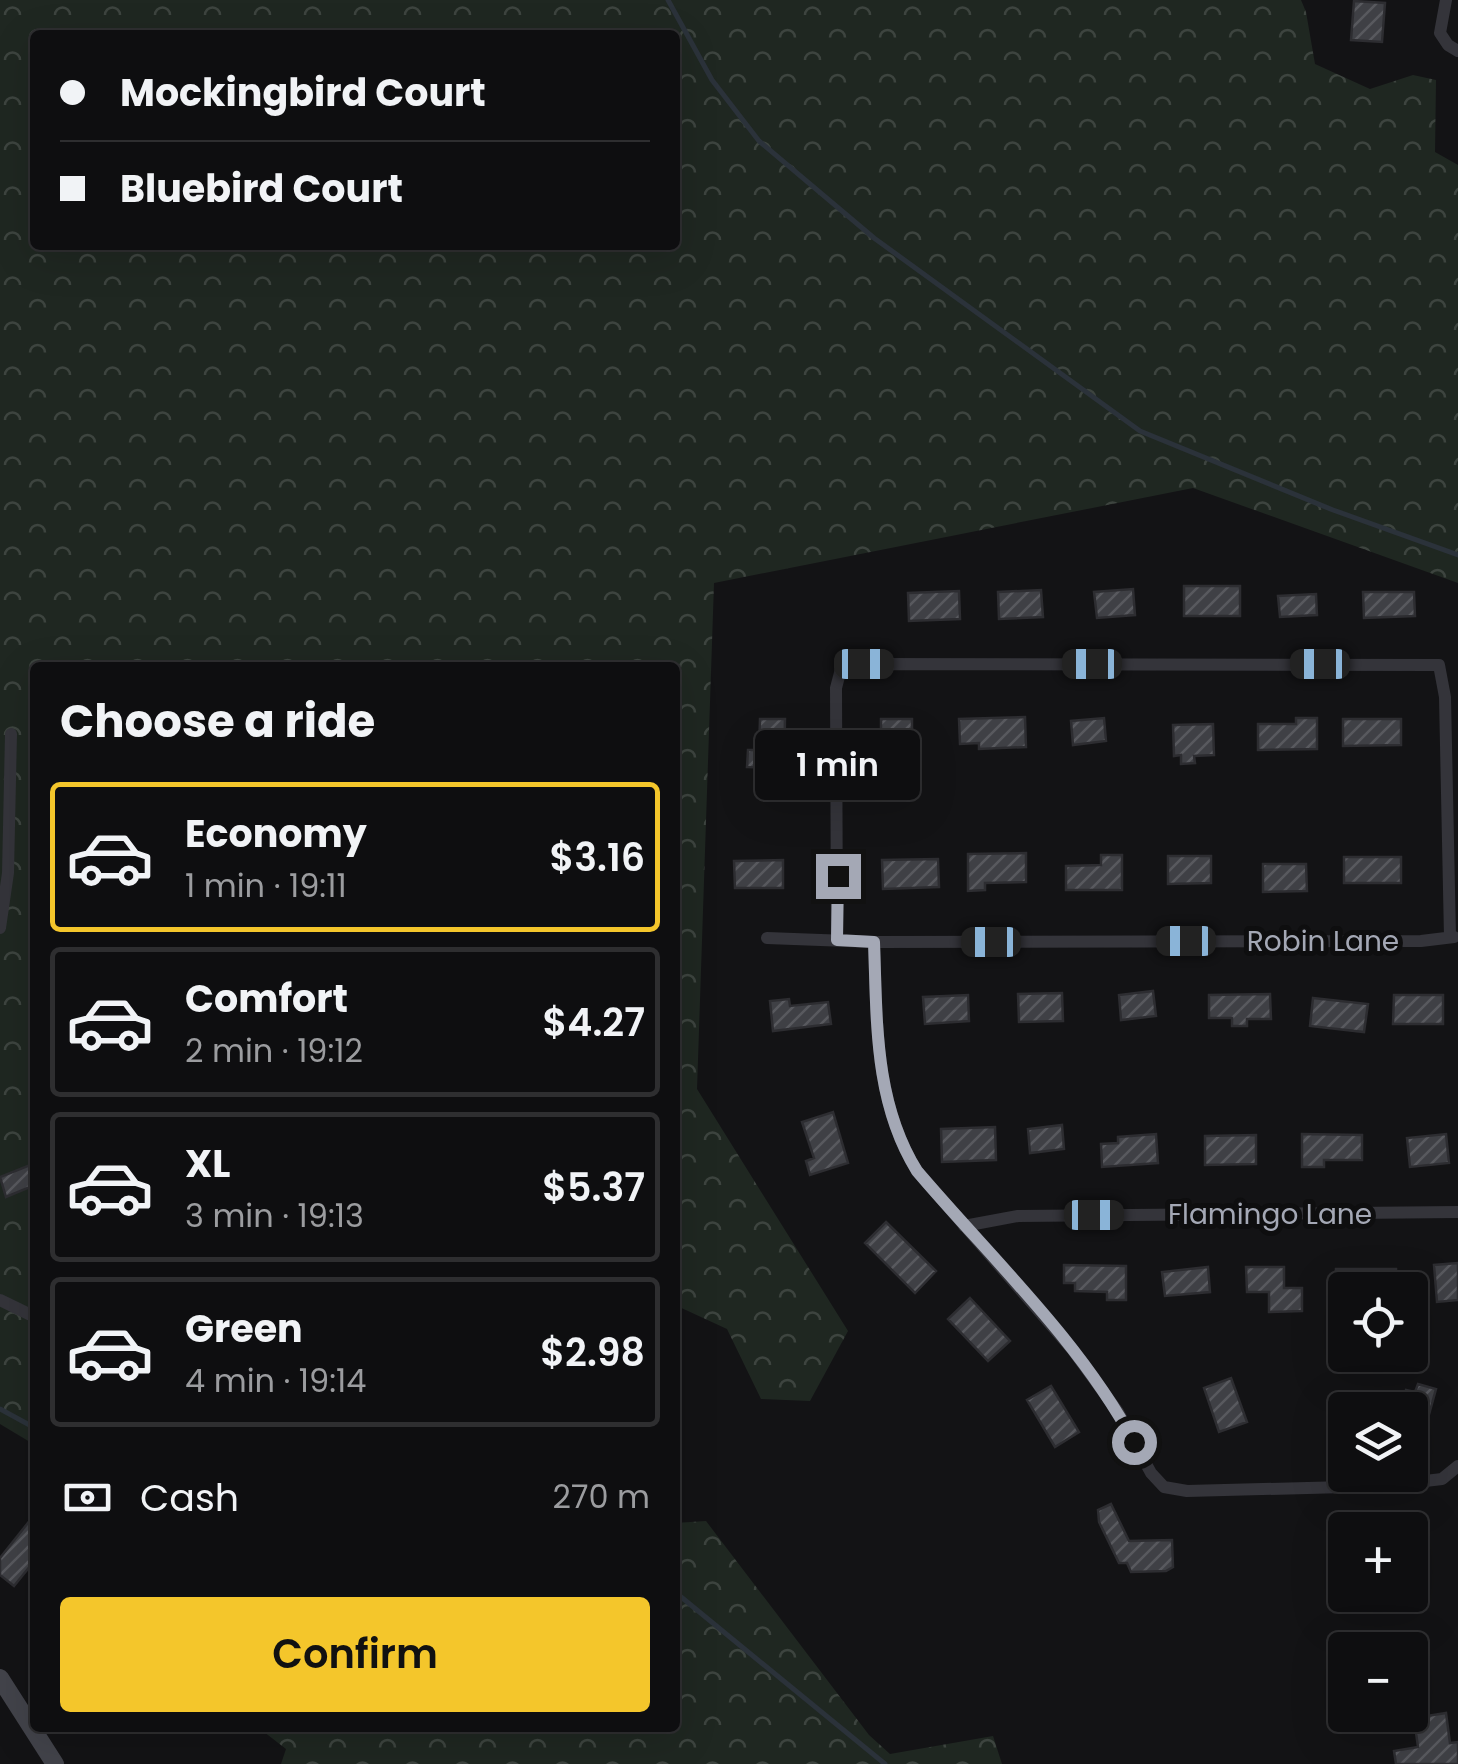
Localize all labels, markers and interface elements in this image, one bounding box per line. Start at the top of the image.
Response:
text: Mockingbird Court [120,66,486,119]
text: Bluebird Court [120,162,403,215]
car [834,649,894,679]
car [1062,649,1122,679]
car [1290,649,1350,679]
text: Choose a ride [60,690,375,753]
callout: 1 min [756,731,920,801]
text: 1 min [796,742,879,787]
text: Economy [185,807,367,860]
icon: car [65,812,155,902]
text: $3.16 [549,831,645,884]
route end [816,854,861,899]
text: 1 min · 19:11 [185,863,347,908]
street label: Robin Lane [1247,922,1399,961]
car [1156,926,1216,956]
car [961,927,1021,957]
text: Comfort [185,972,348,1025]
icon: car [65,977,155,1067]
text: $4.27 [543,996,645,1049]
text: 2 min · 19:12 [185,1028,363,1073]
text: XL [185,1137,230,1190]
icon: car [65,1142,155,1232]
text: $5.37 [542,1161,645,1214]
text: 3 min · 19:13 [185,1193,364,1238]
street label: Flamingo Lane [1168,1195,1372,1234]
car [1064,1200,1124,1230]
map controls [1328,1272,1428,1732]
button: locate [1328,1272,1428,1372]
text: Green [185,1302,303,1355]
icon: car [65,1307,155,1397]
text: $2.98 [540,1326,645,1379]
text: 4 min · 19:14 [185,1358,366,1403]
button: layers [1328,1392,1428,1492]
route start [1112,1420,1157,1465]
icon: cash [60,1470,115,1525]
text: Cash [140,1471,239,1524]
text: 270 m [553,1474,650,1519]
button: + [1328,1512,1428,1612]
button: Confirm [60,1597,650,1712]
button: − [1328,1632,1428,1732]

